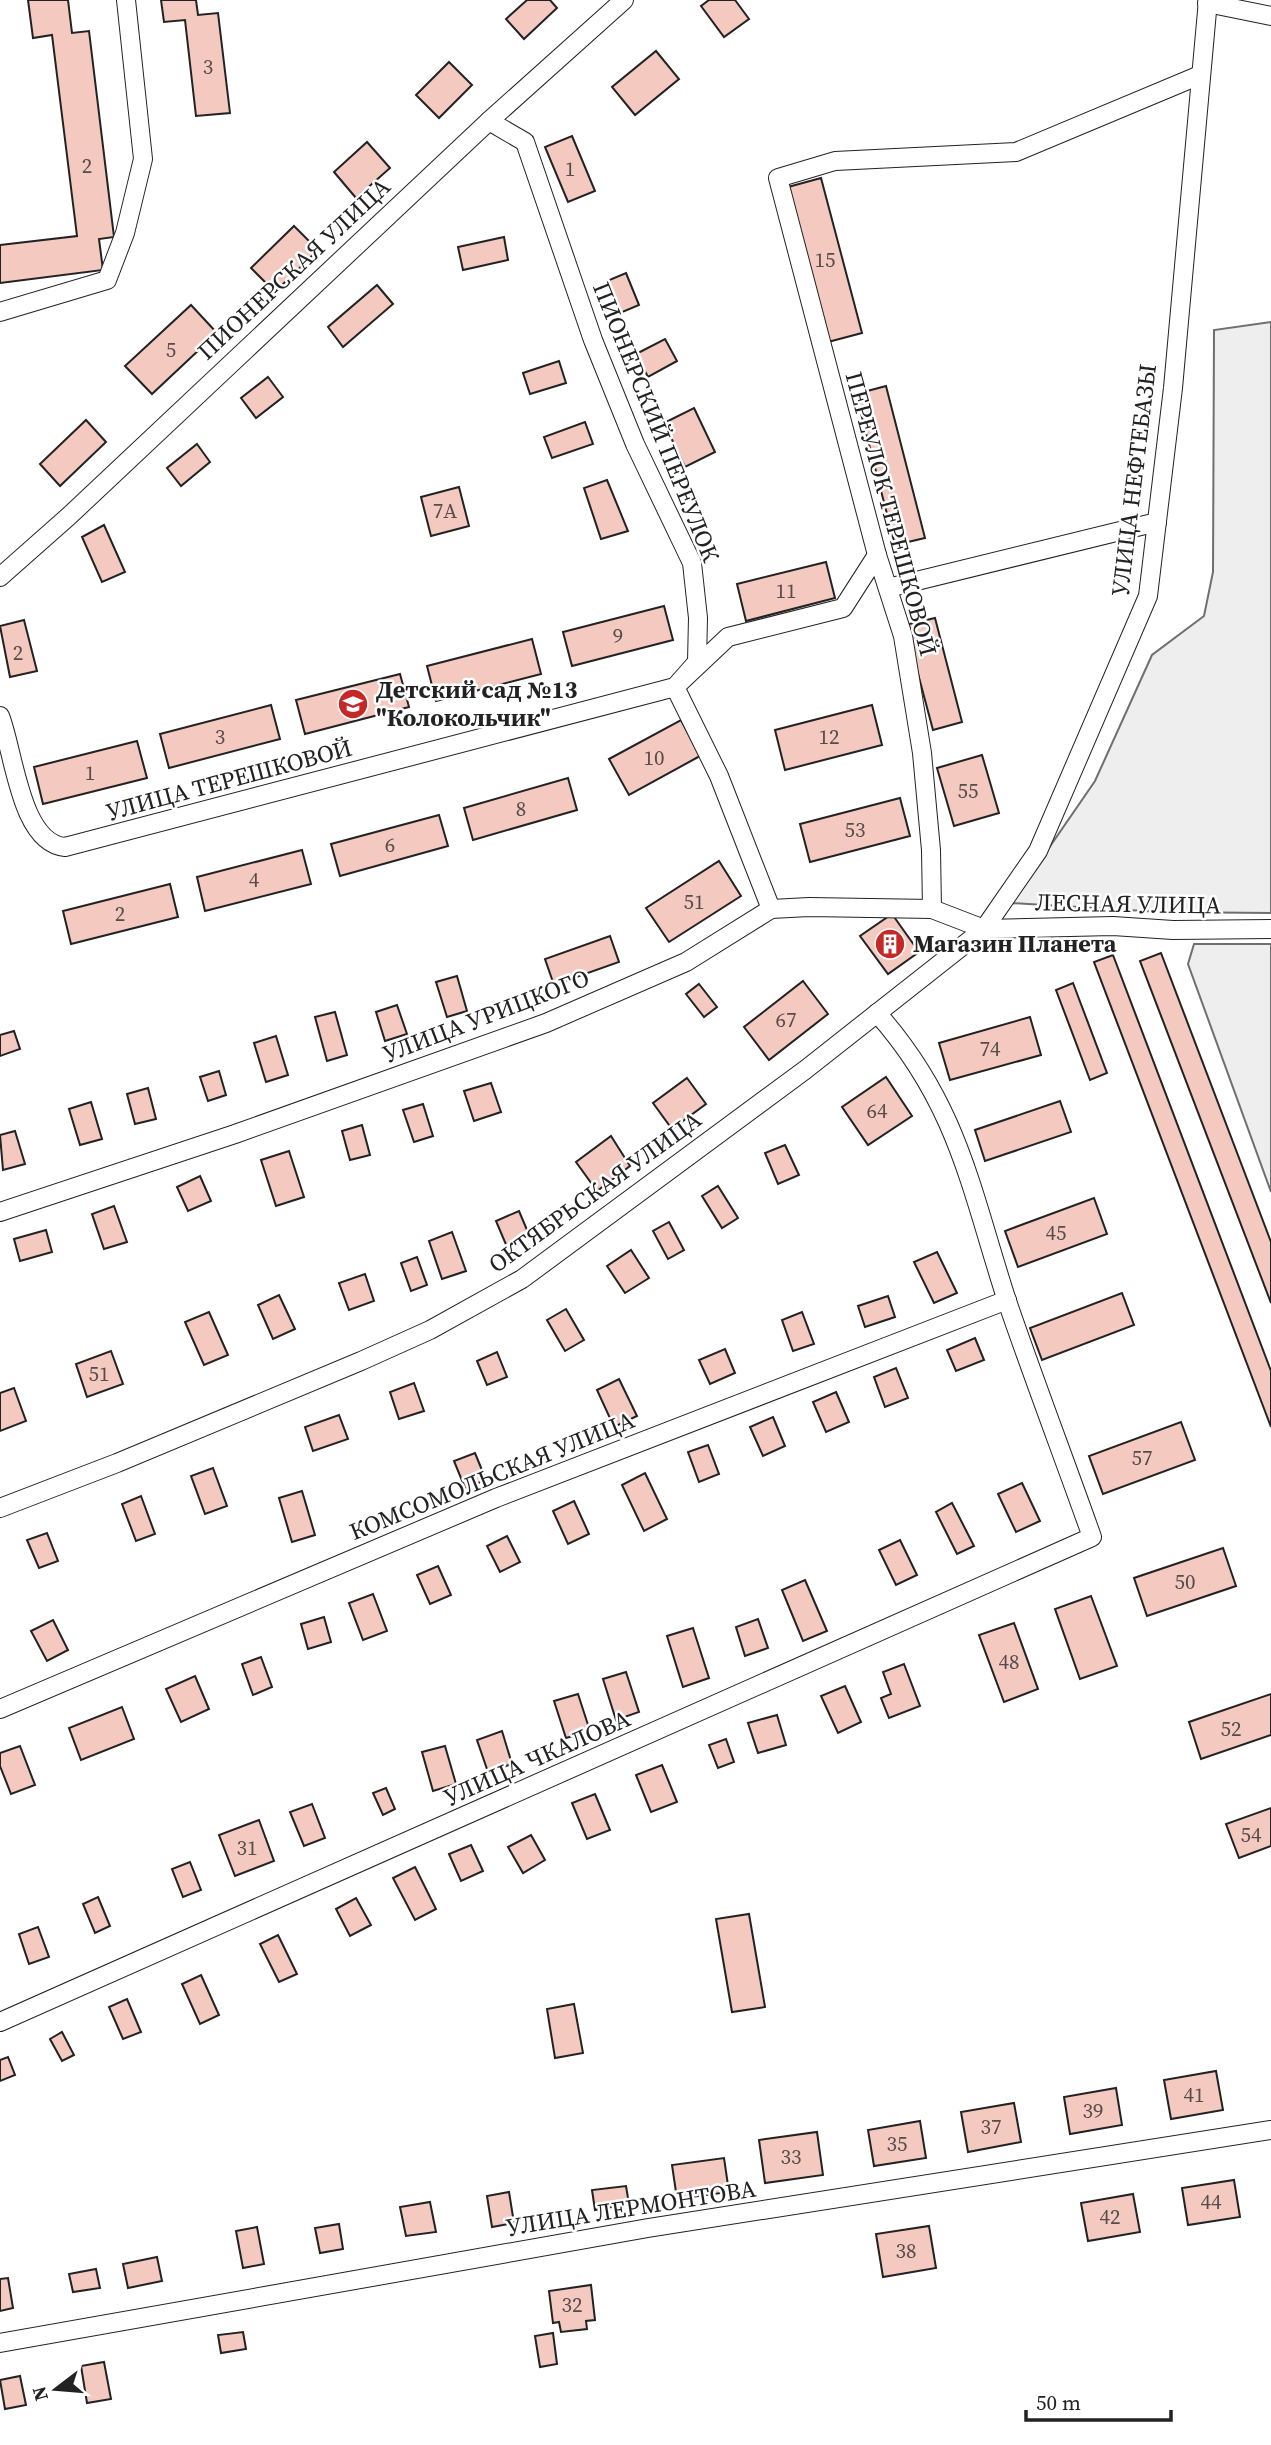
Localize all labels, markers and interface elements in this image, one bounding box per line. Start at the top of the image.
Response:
house number: 3 [203,52,213,81]
house number: 2 [82,151,92,180]
house number: 1 [565,154,575,183]
street label: ПИОНЕРСКАЯ УЛИЦА [190,170,397,367]
house number: 15 [815,245,836,274]
street label: ПИОНЕРСКИЙ ПЕРЕУЛОК [585,277,728,567]
house number: 5 [166,335,176,364]
street label: УЛИЦА НЕФТЕБАЗЫ [1103,362,1164,598]
street label: ПЕРЕУЛОК ТЕРЕШКОВОЙ [838,368,945,660]
house number: 7А [433,496,457,525]
house number: 11 [776,576,797,605]
house number: 9 [613,621,623,650]
house number: 2 [13,638,23,667]
place label: Детский сад №13 "Колокольчик" [376,673,578,734]
school or university icon: Детский сад №13 "Колокольчик" [336,687,370,721]
house number: 3 [215,722,225,751]
house number: 12 [819,722,840,751]
street label: УЛИЦА ТЕРЕШКОВОЙ [102,731,356,828]
house number: 10 [644,743,665,772]
house number: 1 [85,758,95,787]
house number: 55 [958,776,979,805]
house number: 8 [516,794,526,823]
house number: 53 [845,815,866,844]
house number: 6 [385,830,395,859]
house number: 4 [249,865,260,894]
street label: ЛЕСНАЯ УЛИЦА [1035,885,1222,922]
house number: 51 [684,887,705,916]
house number: 2 [115,899,125,928]
building icon: Магазин Планета [873,927,907,961]
place label: Магазин Планета [913,927,1117,960]
street label: УЛИЦА УРИЦКОГО [378,961,594,1070]
house number: 67 [776,1005,797,1034]
house number: 74 [980,1034,1001,1063]
house number: 64 [867,1096,888,1125]
street label: ОКТЯБРЬСКАЯ УЛИЦА [481,1103,708,1280]
house number: 45 [1046,1218,1067,1247]
house number: 51 [89,1359,110,1388]
street label: КОМСОМОЛЬСКАЯ УЛИЦА [344,1403,639,1548]
house number: 57 [1132,1443,1153,1472]
house number: 50 [1175,1567,1196,1596]
house number: 48 [999,1647,1020,1676]
street label: УЛИЦА ЧКАЛОВА [438,1702,635,1814]
house number: 52 [1221,1714,1242,1743]
house number: 54 [1241,1820,1262,1849]
house number: 31 [237,1833,258,1862]
house number: 41 [1184,2080,1205,2109]
house number: 39 [1083,2096,1104,2125]
house number: 37 [981,2112,1002,2141]
house number: 35 [887,2129,908,2158]
house number: 33 [781,2142,802,2171]
street label: УЛИЦА ЛЕРМОНТОВА [504,2171,758,2244]
house number: 44 [1201,2187,1222,2216]
house number: 42 [1100,2202,1121,2231]
house number: 38 [896,2236,917,2265]
house number: 32 [562,2290,583,2319]
north arrow [21,2354,91,2424]
scale bar [1026,2378,1171,2422]
text: N [25,2383,54,2404]
text: 50 m [1036,2388,1081,2417]

